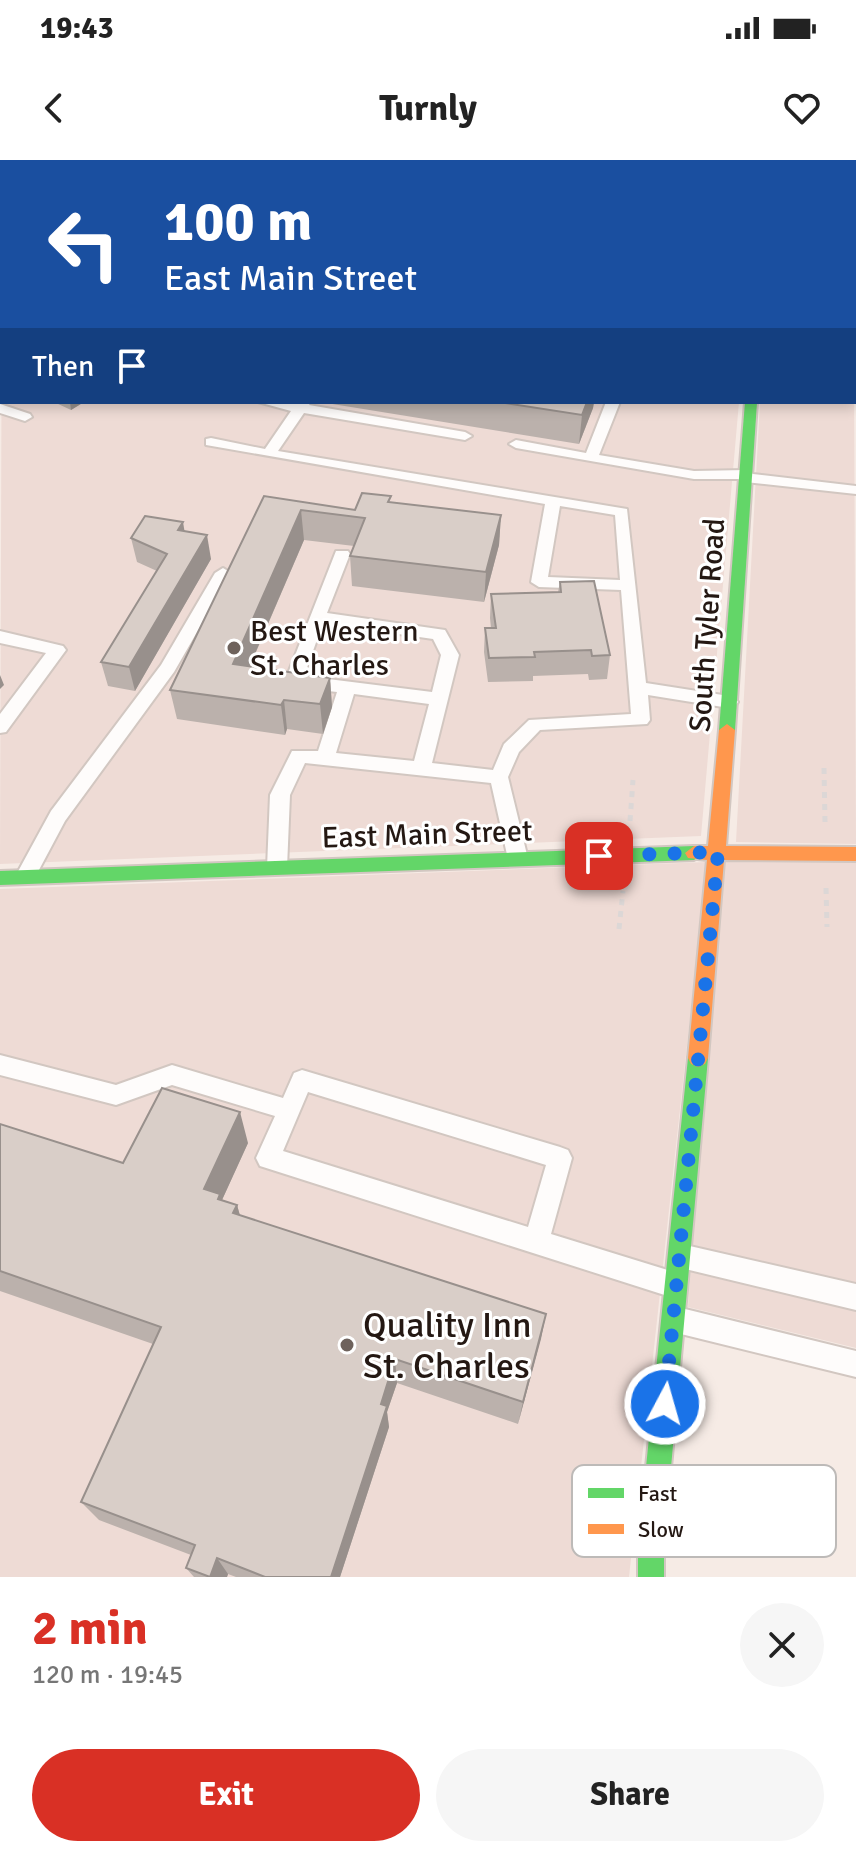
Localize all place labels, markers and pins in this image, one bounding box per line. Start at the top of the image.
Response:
place label: Best Western St. Charles [250,613,419,684]
marker: Best Western St. Charles [225,639,243,657]
pin [565,822,633,890]
place label: Quality Inn St. Charles [363,1303,532,1389]
marker: Quality Inn St. Charles [338,1336,356,1354]

